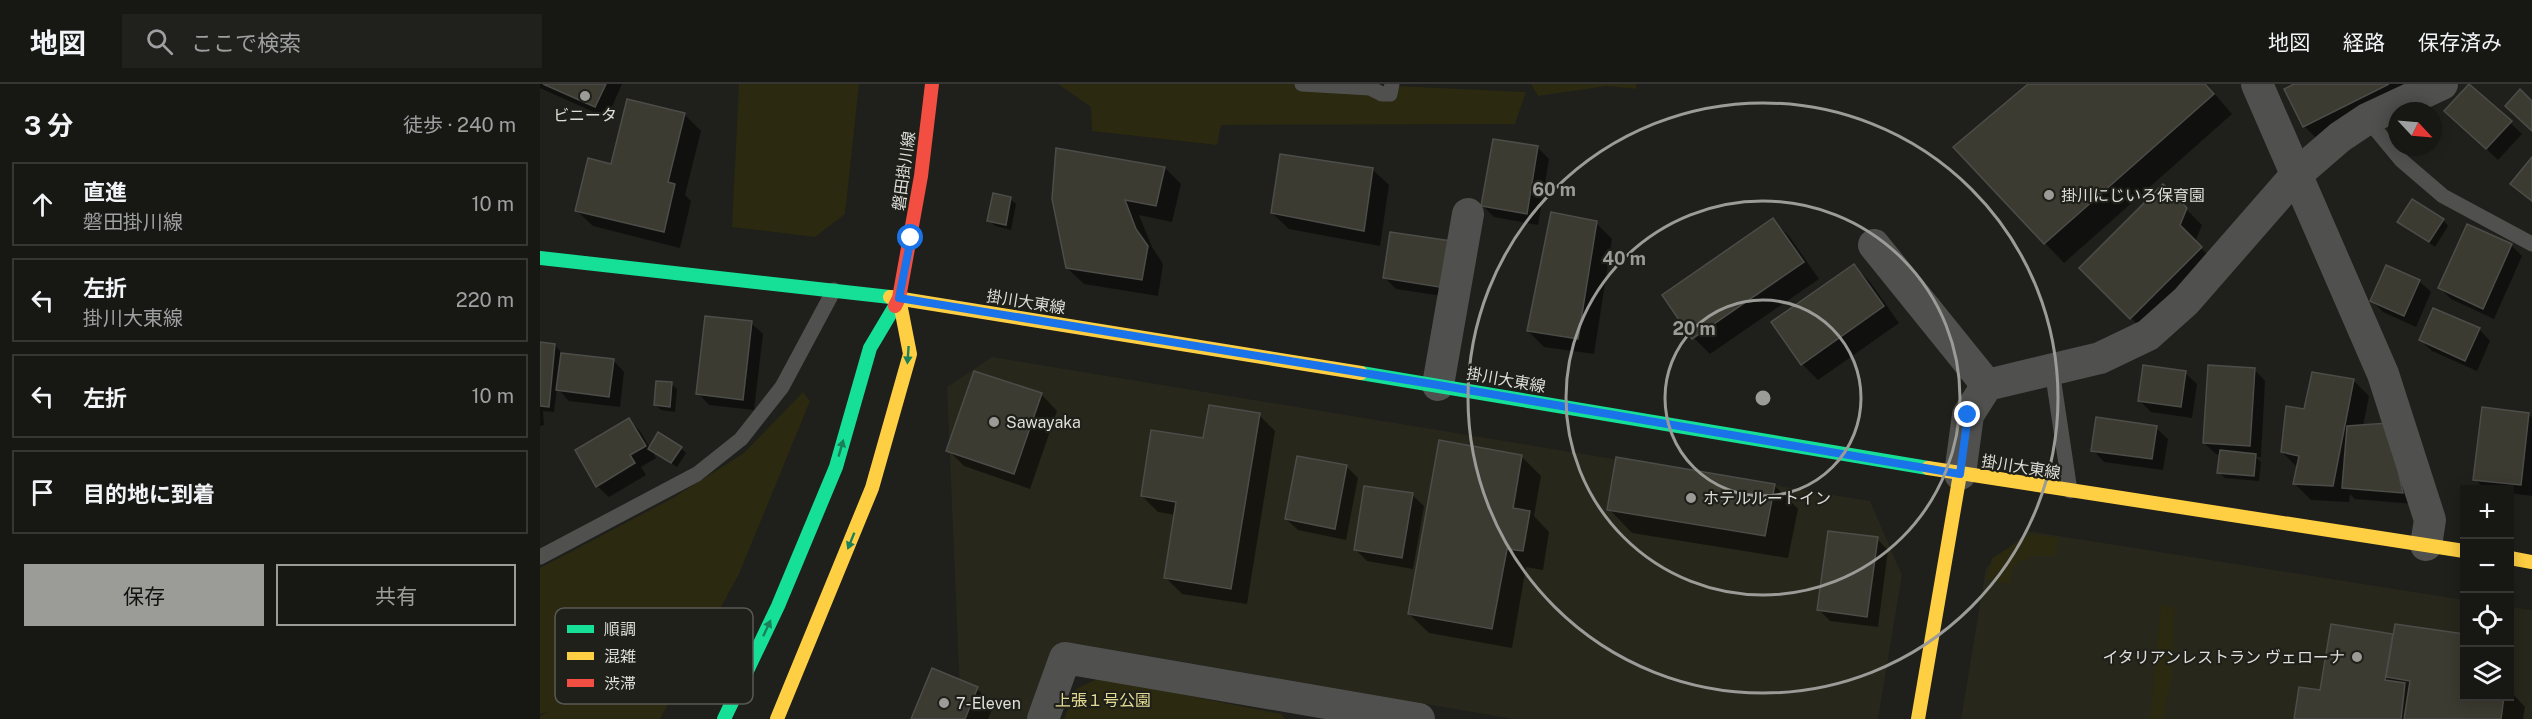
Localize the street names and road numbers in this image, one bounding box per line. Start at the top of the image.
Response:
street label: 磐田掛川線 [889,130,919,212]
street label: 掛川大東線 [985,286,1067,318]
street label: 掛川大東線 [1465,364,1547,396]
street label: 掛川大東線 [1980,451,2062,483]

